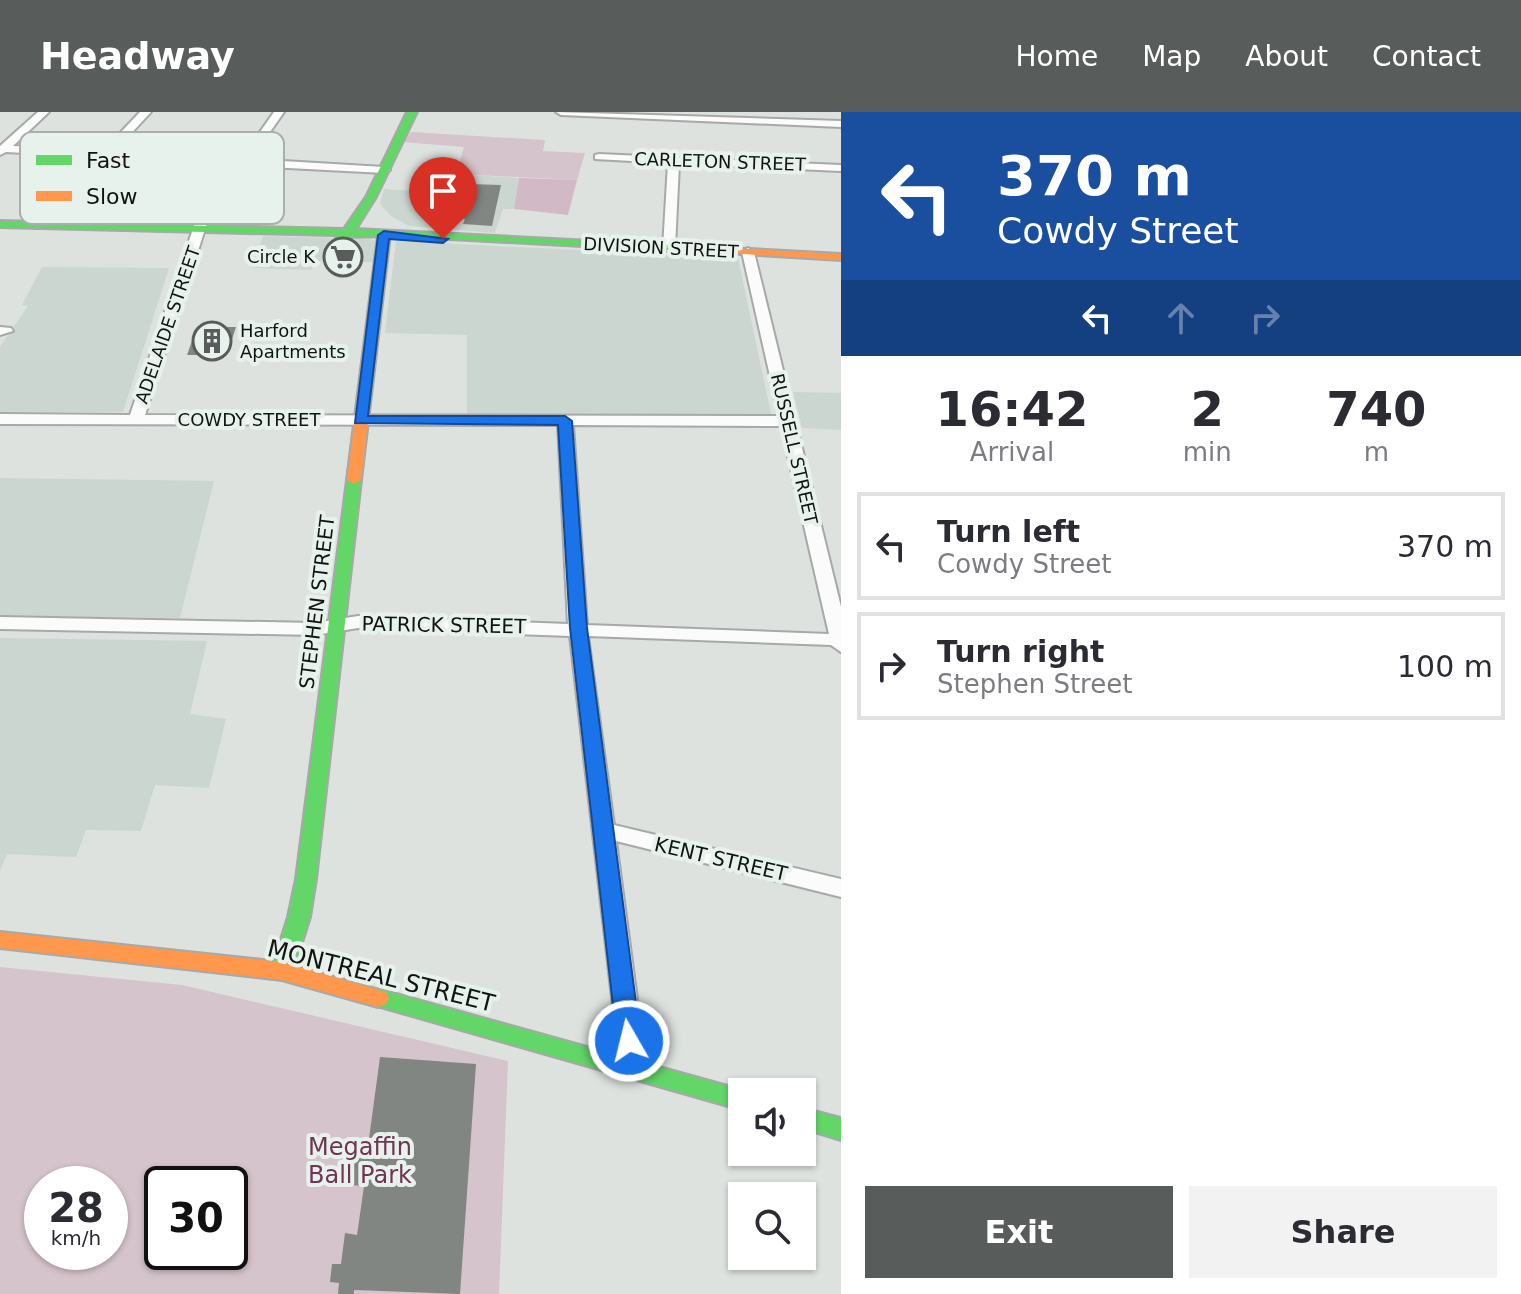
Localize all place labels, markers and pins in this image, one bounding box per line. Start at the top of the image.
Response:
pin [409,157,477,239]
supermarket icon: Circle K [322,236,364,278]
place label: Circle K [247,246,316,267]
building icon: Harford Apartments [191,320,233,362]
place label: Harford Apartments [240,320,346,362]

